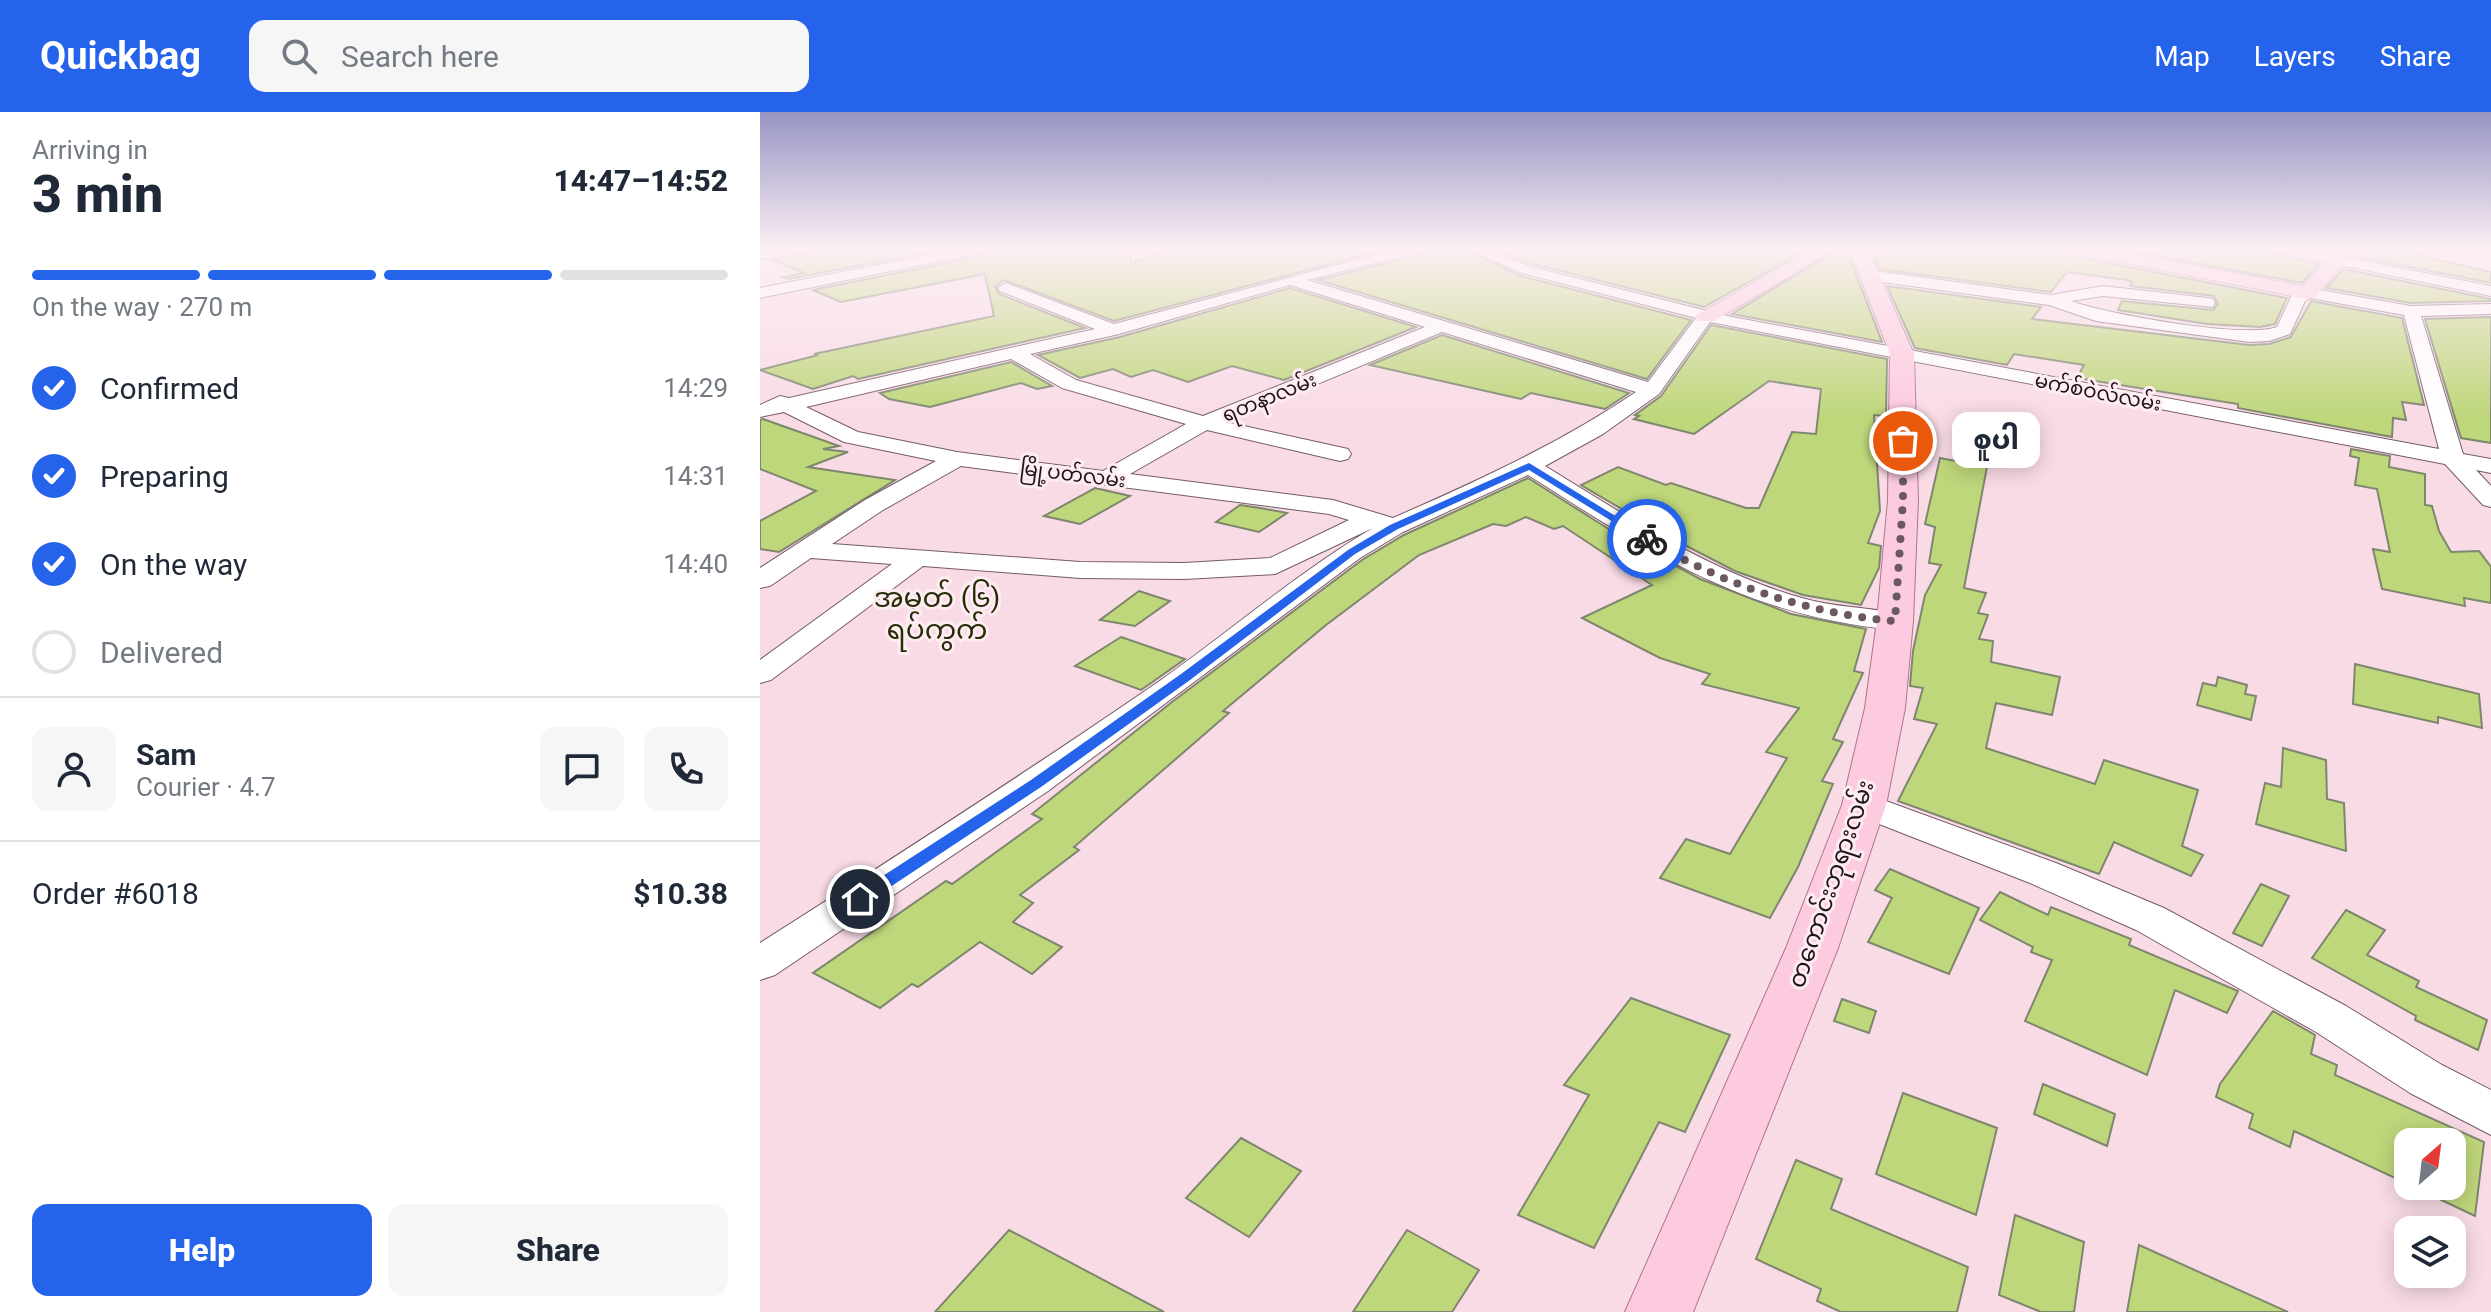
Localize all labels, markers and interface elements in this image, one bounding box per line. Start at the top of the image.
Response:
search box [249,20,809,92]
text: Quickbag [40,34,201,78]
icon: search [277,34,321,78]
text: Search here [341,39,499,74]
text: Map [2154,40,2210,73]
text: Layers [2254,40,2336,73]
text: Share [2380,40,2451,73]
text: Arriving in [32,135,148,165]
text: 14:47–14:52 [553,163,728,198]
text: 3 min [32,164,163,225]
text: On the way · 270 m [32,292,252,322]
street label: ရတနာလမ်း [1218,365,1321,431]
icon: check [32,366,76,410]
street label: မက်စ်ဝဲလ်လမ်း [2033,366,2164,416]
text: Confirmed [100,371,239,406]
text: 14:29 [663,373,728,403]
pin [1869,407,1937,475]
callout: စူပါ [1951,413,2039,469]
icon: bag [1881,419,1925,463]
text: စူပါ [1973,425,2019,455]
icon: check [32,454,76,498]
street label: မြို့ပတ်လမ်း [1018,454,1128,496]
text: Preparing [100,459,229,494]
text: 14:31 [663,461,728,491]
courier [1607,499,1687,579]
icon: bike [1625,517,1669,561]
icon: check [32,542,76,586]
text: On the way [100,547,247,582]
text: 14:40 [663,549,728,579]
district label: အမှတ် (၆) ရပ်ကွက် [874,579,1000,652]
text: Delivered [100,635,223,670]
button: person [32,727,116,811]
button: chat [540,727,624,811]
button: phone [644,727,728,811]
text: Sam [136,737,197,772]
text: Courier · 4.7 [136,772,276,802]
street label: တကောင်းဘုရားလမ်း [1780,776,1884,993]
pin [826,865,894,933]
text: Order #6018 [32,876,199,911]
text: $10.38 [633,876,728,911]
icon: home [838,877,882,921]
north arrow [2394,1128,2466,1200]
map controls [2394,1128,2466,1288]
button: Help [32,1204,372,1296]
button: Share [388,1204,728,1296]
button: layers [2394,1216,2466,1288]

